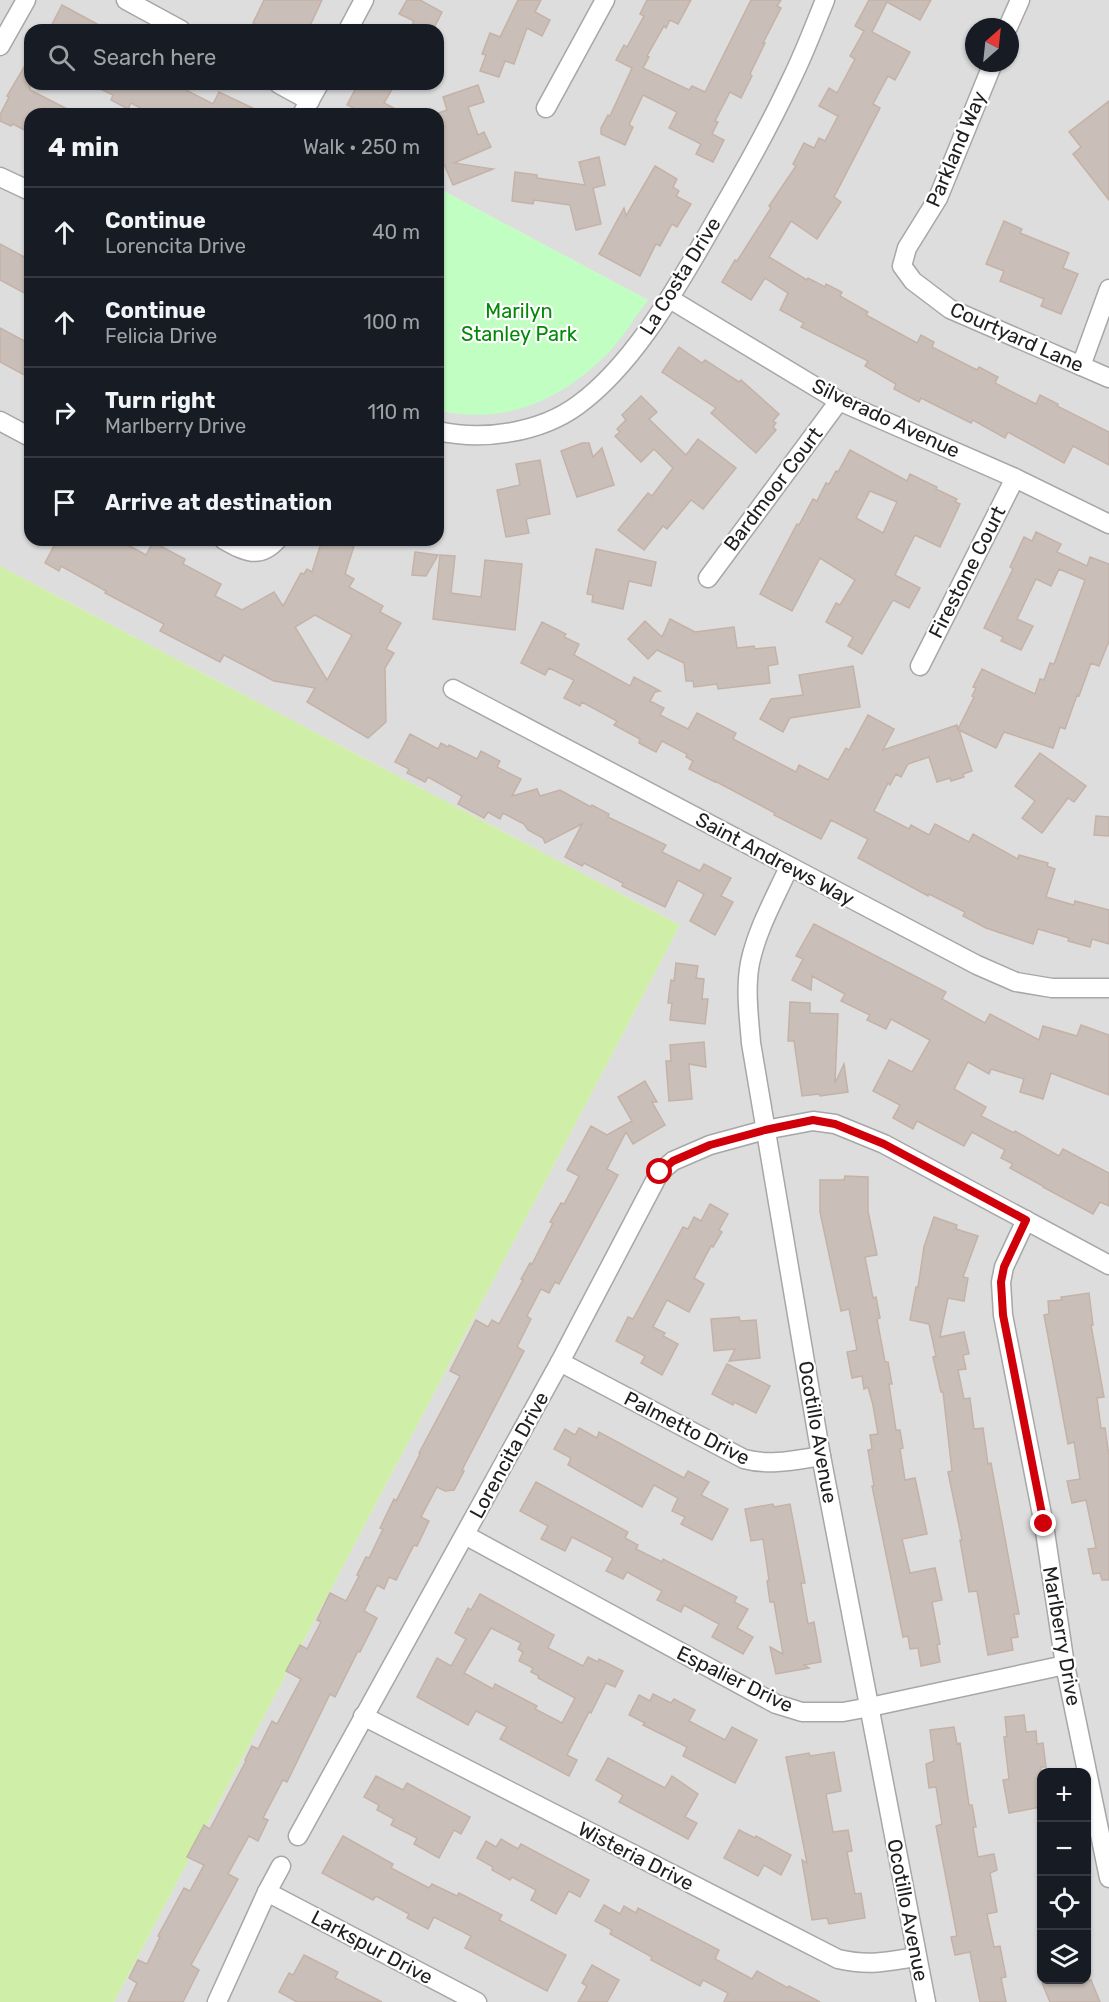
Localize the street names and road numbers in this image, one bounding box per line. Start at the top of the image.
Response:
street label: Parkland Way [921,87,991,211]
street label: La Costa Drive [634,213,726,339]
street label: Courtyard Lane [946,297,1088,377]
street label: Silverado Avenue [808,373,964,463]
street label: Bardmoor Court [719,422,827,556]
street label: Firestone Court [923,502,1011,642]
street label: Saint Andrews Way [692,807,858,911]
street label: Ocotillo Avenue [794,1359,842,1505]
street label: Palmetto Drive [620,1386,754,1470]
street label: Lorencita Drive [464,1388,554,1522]
street label: Marlberry Drive [1038,1564,1086,1708]
street label: Espalier Drive [673,1641,797,1717]
street label: Wisteria Drive [574,1817,698,1895]
street label: Ocotillo Avenue [882,1837,934,1983]
street label: Larkspur Drive [307,1905,437,1989]

